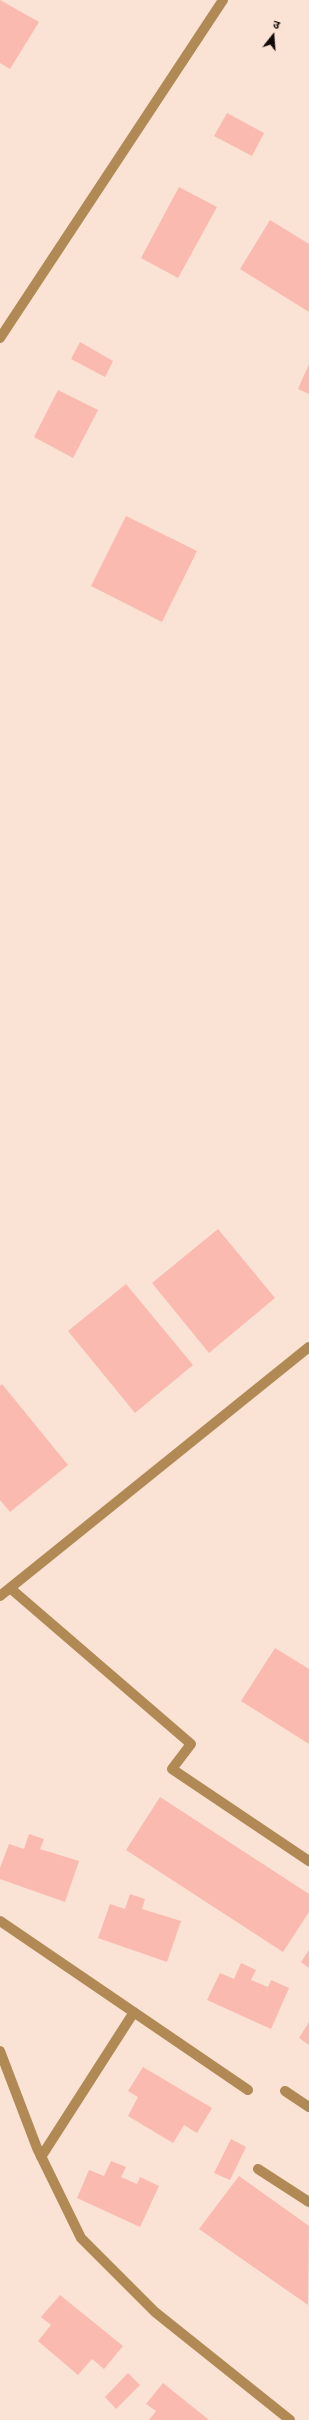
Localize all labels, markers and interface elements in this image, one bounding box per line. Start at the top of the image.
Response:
north arrow [253,16,293,56]
text: उ [272,18,281,31]

